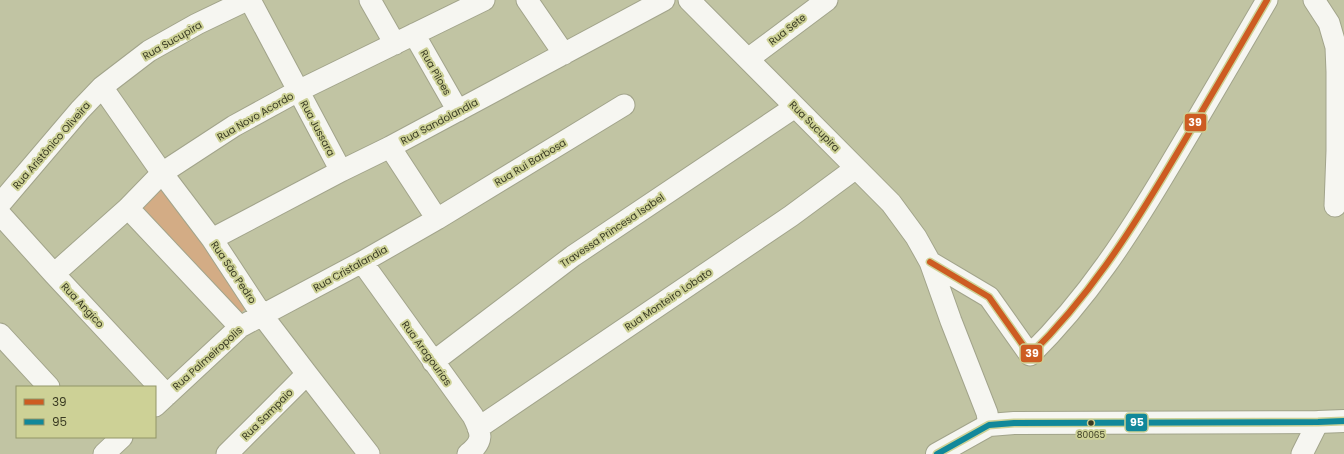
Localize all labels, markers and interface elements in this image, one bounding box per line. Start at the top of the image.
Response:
street label: Rua Sete [765,10,809,49]
street label: Rua Sucupira [140,17,205,64]
street label: Rua Piloes [416,47,455,98]
street label: Rua Novo Acordo [214,88,296,144]
street label: Rua Sandolandia [398,95,481,148]
street label: Rua Aristônico Oliveira [9,98,94,192]
street label: Rua Jussara [297,98,339,159]
street label: Rua Sucupira [786,98,843,155]
line badge: 39 [1184,113,1207,132]
text: 39 [1188,114,1202,130]
street label: Rua Rui Barbosa [492,135,569,190]
street label: Travessa Princesa Isabel [557,190,667,271]
street label: Rua São Pedro [207,238,260,307]
street label: Rua Cristalandia [310,242,390,295]
street label: Rua Monteiro Lobato [622,264,715,334]
street label: Rua Angico [58,279,107,331]
street label: Rua Aragourias [398,318,455,389]
street label: Rua Palmeiropolis [169,323,246,394]
line badge: 39 [1020,344,1043,363]
text: 39 [1025,345,1039,361]
street label: Rua Sampaio [238,385,296,443]
legend [16,386,156,438]
text: 39 [52,393,67,410]
text: 95 [52,413,67,430]
line badge: 95 [1125,413,1148,432]
text: 95 [1130,414,1144,430]
marker: 80065 [1086,418,1096,428]
place label: 80065 [1077,429,1106,441]

